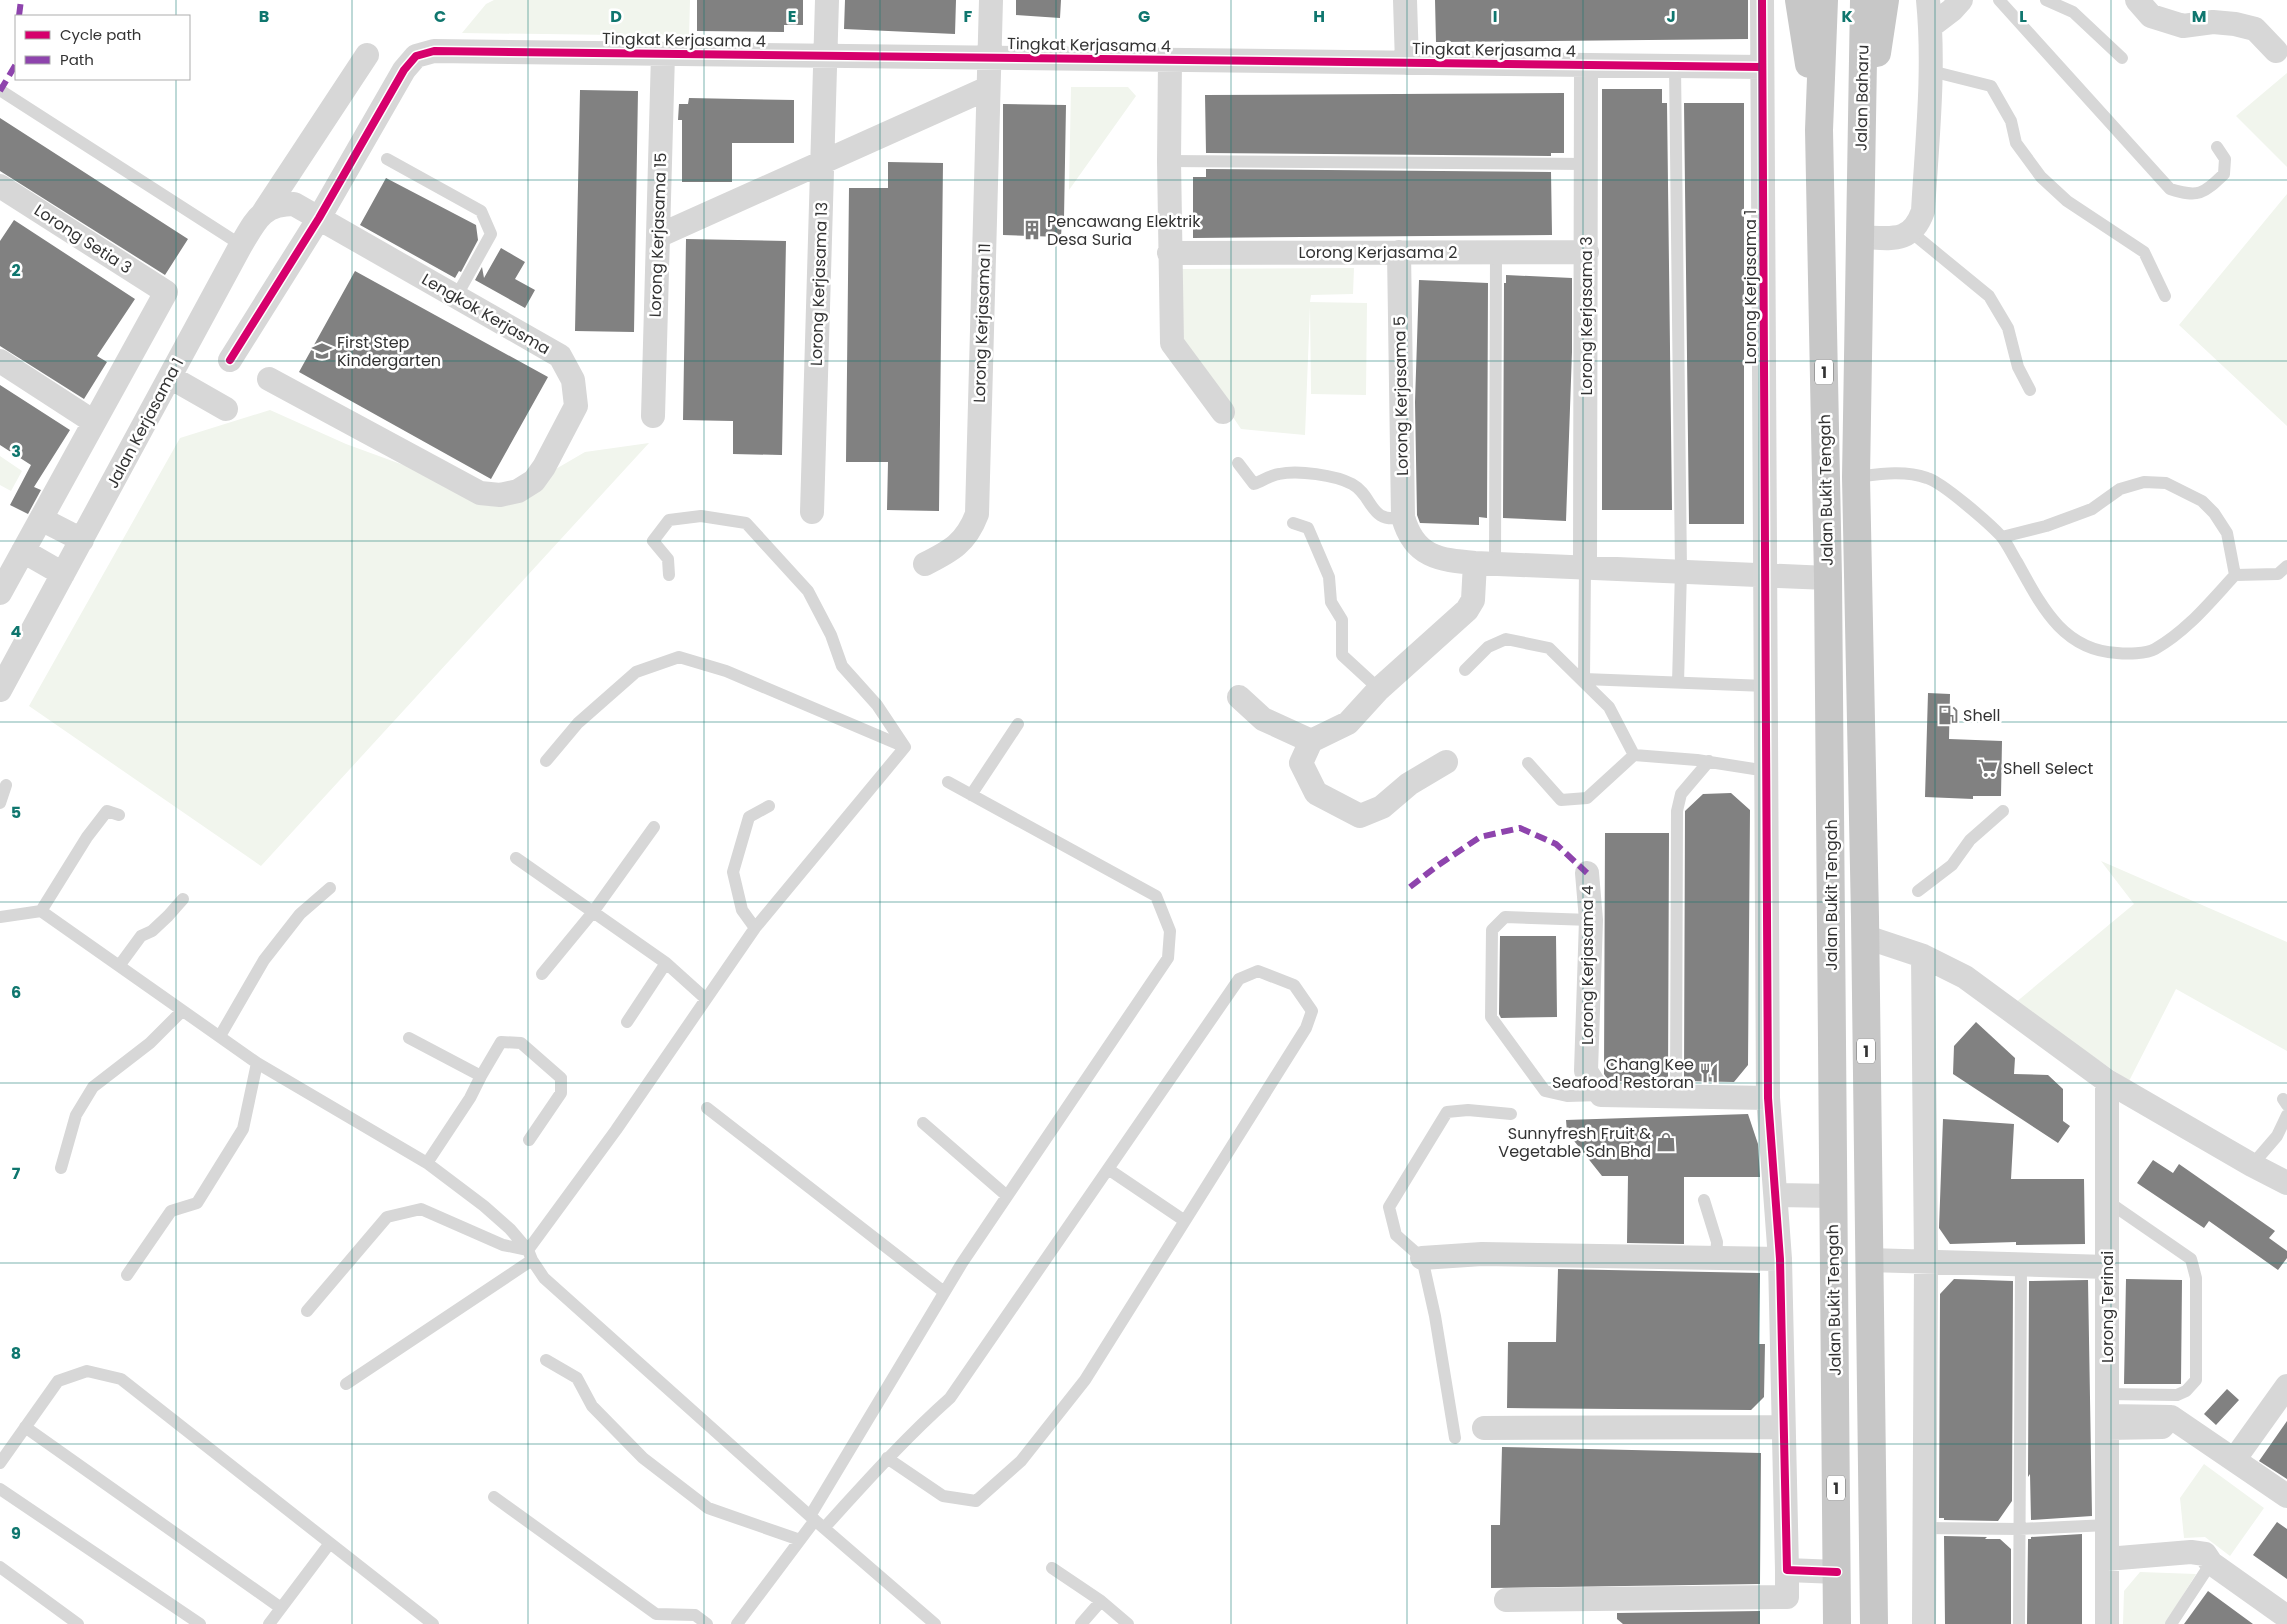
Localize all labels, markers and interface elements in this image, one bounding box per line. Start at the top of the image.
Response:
text: B [259,5,269,28]
text: C [434,5,446,28]
text: D [610,5,622,28]
text: E [788,5,796,28]
text: F [964,5,973,28]
text: G [1138,5,1150,28]
text: H [1313,5,1325,28]
text: I [1493,5,1497,28]
text: J [1666,5,1676,28]
text: K [1841,5,1853,28]
text: L [2019,5,2027,28]
text: M [2192,5,2206,28]
legend [15,15,190,80]
text: Cycle path [60,24,141,45]
street label: Tingkat Kerjasama 4 [602,27,766,53]
street label: Tingkat Kerjasama 4 [1007,32,1171,58]
street label: Tingkat Kerjasama 4 [1412,37,1576,63]
street label: Jalan Baharu [1850,45,1874,151]
text: Path [60,49,94,70]
street label: Lorong Kerjasama 15 [644,152,672,318]
street label: Lorong Setia 3 [30,199,136,279]
street label: Lorong Kerjasama 13 [805,202,833,366]
place label: Pencawang Elektrik Desa Suria [1047,210,1201,251]
street label: Lorong Kerjasama 1 [1739,210,1762,364]
building icon: Pencawang Elektrik Desa Suria [1021,219,1043,241]
street label: Lorong Kerjasama 3 [1575,236,1598,396]
street label: Lorong Kerjasama 2 [1299,241,1457,264]
street label: Lorong Kerjasama 11 [968,243,996,403]
text: 2 [11,259,21,282]
street label: Lengkok Kerjasma [418,268,554,360]
street label: Lorong Kerjasama 5 [1388,316,1414,476]
place label: First Step Kindergarten [337,331,441,372]
school or university icon: First Step Kindergarten [311,340,333,362]
street label: Jalan Kerjasama 1 [101,354,189,492]
road number: 1 [1815,360,1833,384]
street label: Jalan Bukit Tengah [1813,414,1839,566]
text: 3 [11,440,21,463]
text: 4 [11,620,22,643]
fuel station icon: Shell [1937,704,1959,726]
place label: Shell [1963,704,2000,727]
supermarket icon: Shell Select [1977,757,1999,779]
place label: Shell Select [2003,757,2094,780]
text: 5 [11,801,21,824]
street label: Jalan Bukit Tengah [1820,819,1843,971]
street label: Lorong Kerjasama 4 [1576,885,1599,1045]
text: 6 [11,981,21,1004]
road number: 1 [1857,1038,1875,1064]
place label: Chang Kee Seafood Restoran [1552,1053,1694,1094]
restaurant icon: Chang Kee Seafood Restoran [1698,1062,1720,1084]
place label: Sunnyfresh Fruit & Vegetable Sdn Bhd [1498,1122,1651,1163]
shop icon: Sunnyfresh Fruit & Vegetable Sdn Bhd [1655,1131,1677,1153]
text: 7 [12,1162,21,1185]
street label: Jalan Bukit Tengah [1821,1224,1847,1376]
street label: Lorong Terinai [2096,1251,2119,1363]
text: 8 [11,1342,21,1365]
road number: 1 [1827,1476,1845,1500]
text: 9 [11,1522,21,1545]

